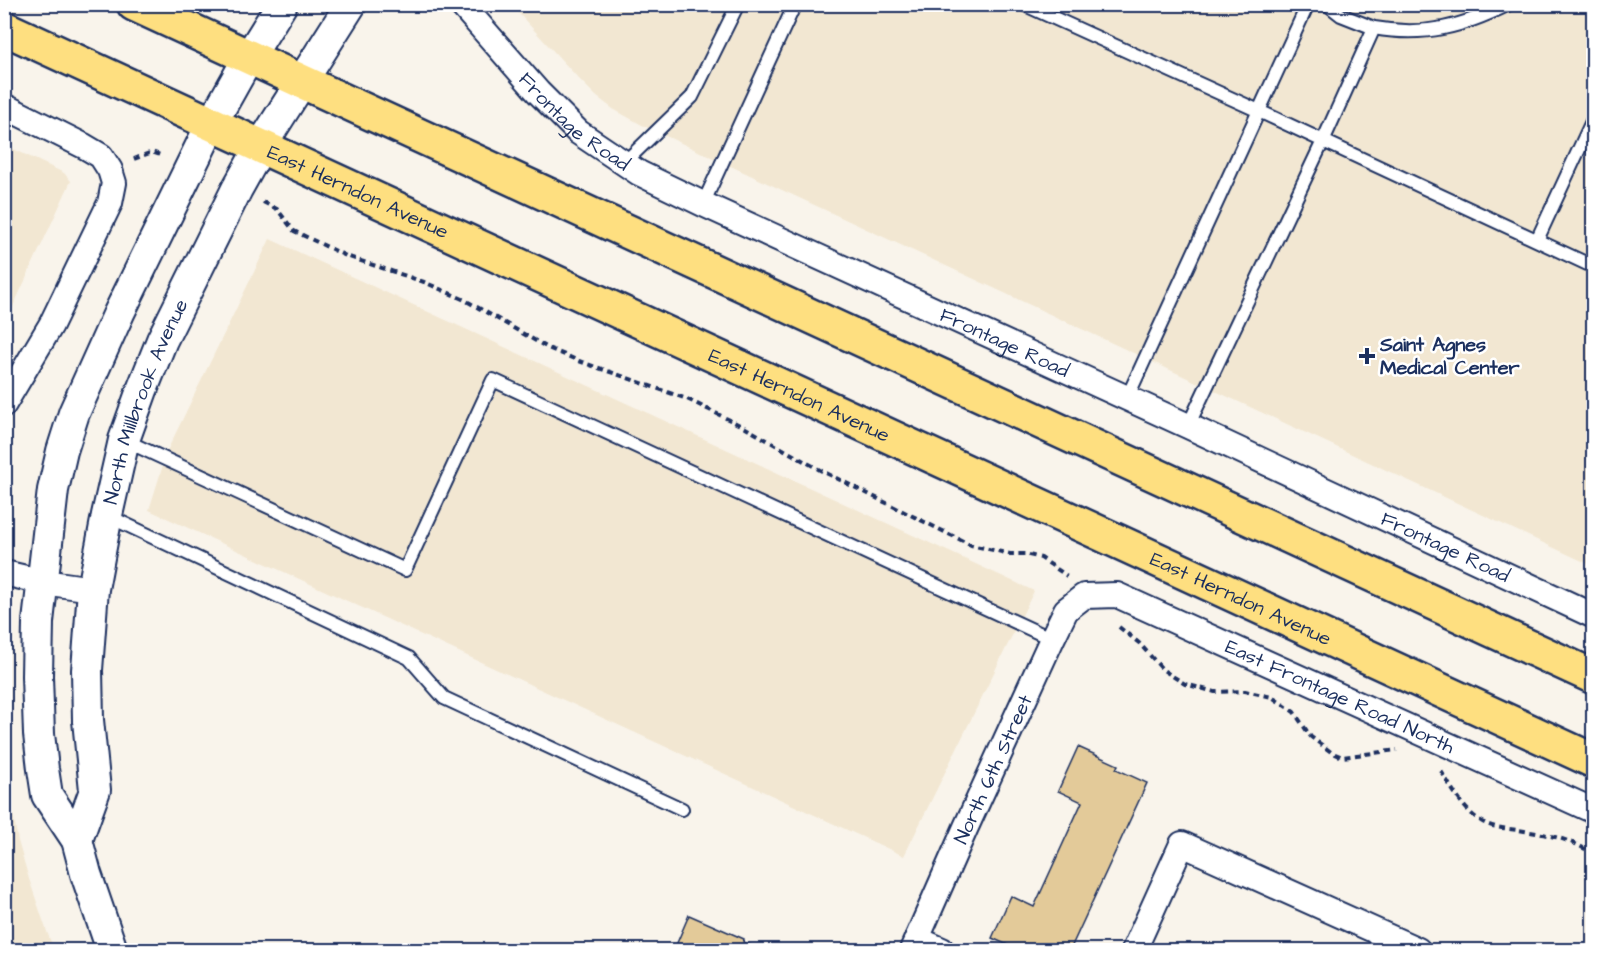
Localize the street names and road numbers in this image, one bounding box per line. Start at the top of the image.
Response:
street label: Frontage Road [512,66,635,178]
street label: East Herndon Avenue [263,138,453,246]
street label: North Millbrook Avenue [97,294,195,507]
street label: Frontage Road [935,301,1074,385]
street label: East Herndon Avenue [704,342,894,450]
street label: Frontage Road [1376,505,1514,590]
street label: East Herndon Avenue [1145,545,1336,653]
street label: East Frontage Road North [1221,633,1459,761]
street label: North 6th Street [947,690,1040,849]

